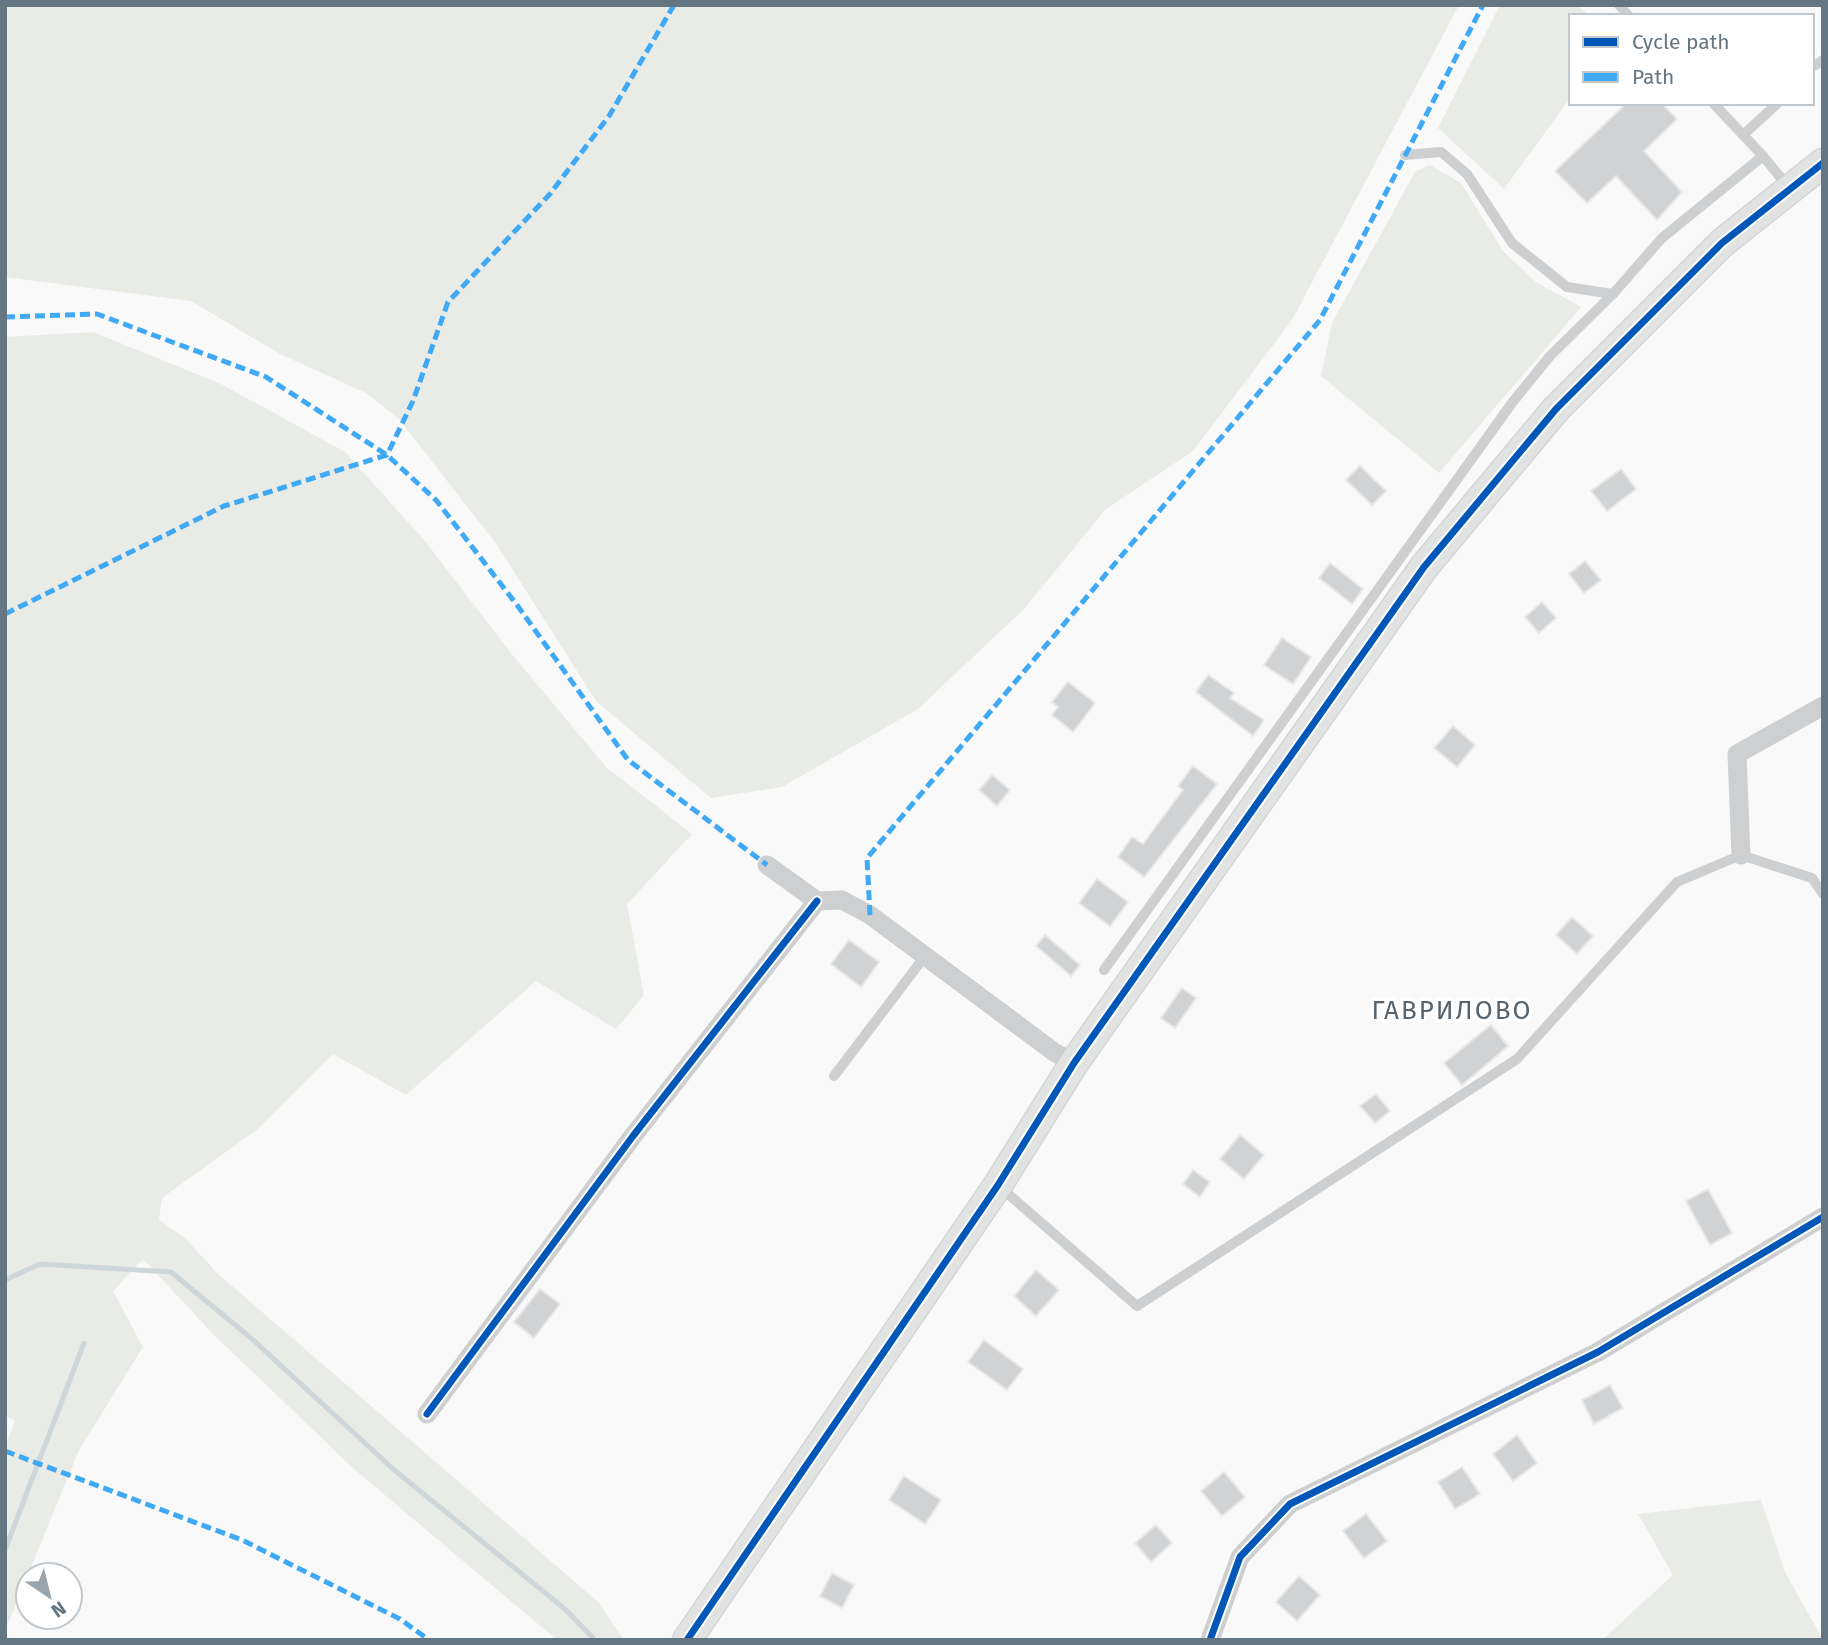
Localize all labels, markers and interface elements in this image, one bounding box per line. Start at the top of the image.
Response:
legend [1569,14,1814,105]
text: Cycle path [1632,29,1730,55]
text: Path [1632,64,1674,90]
district label: ГАВРИЛОВО [1371,995,1533,1026]
north arrow [14,1561,84,1631]
text: N [47,1596,70,1623]

